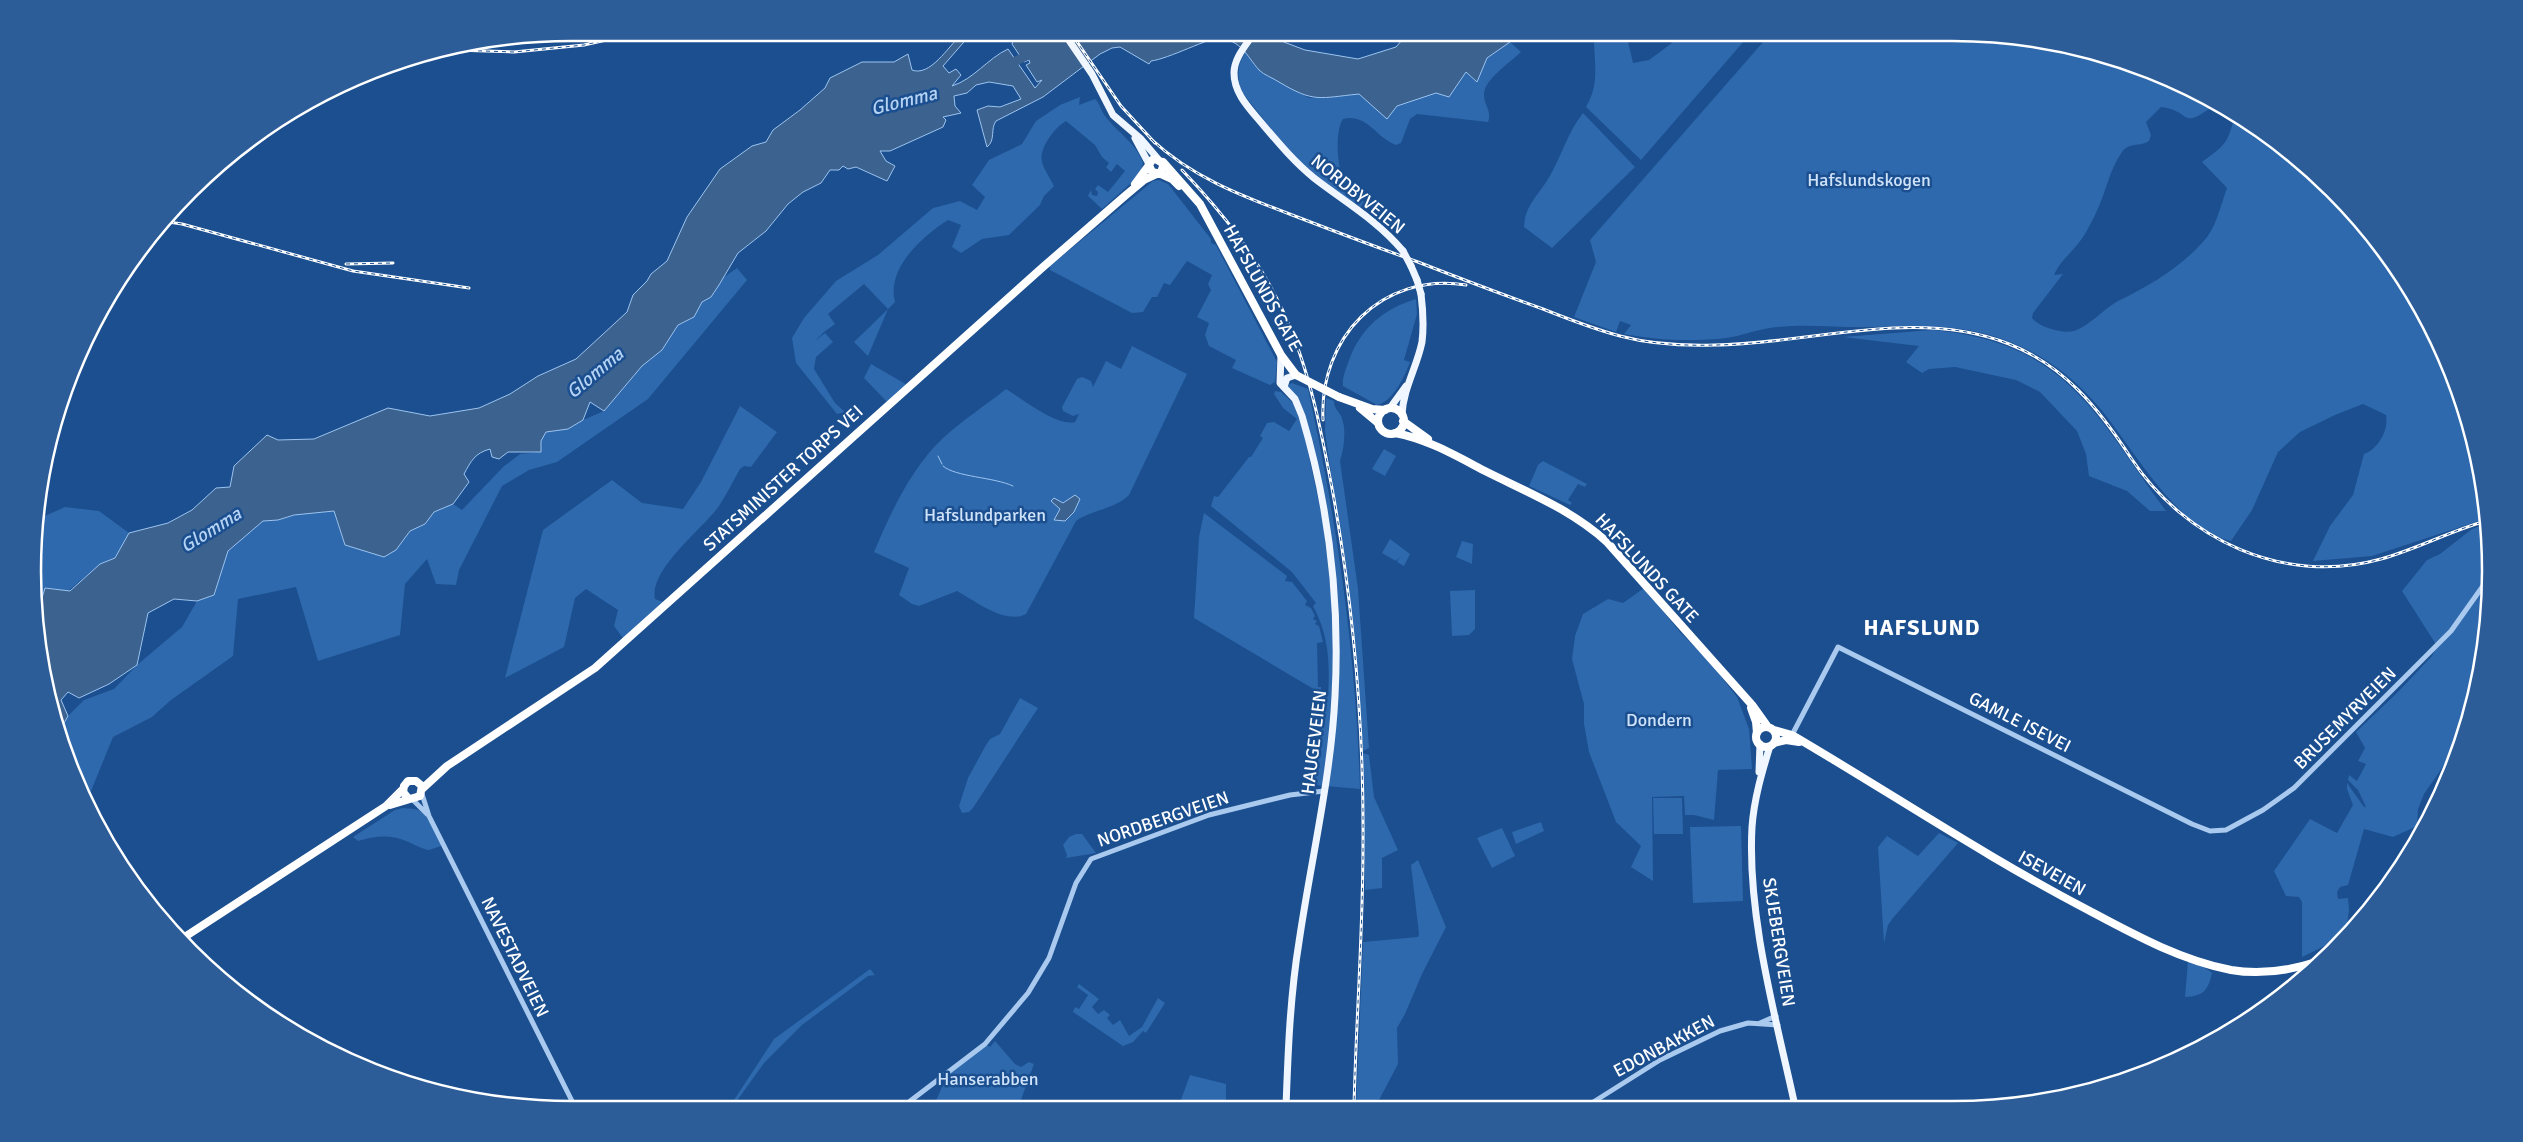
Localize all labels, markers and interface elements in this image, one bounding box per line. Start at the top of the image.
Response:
water label: Glomma [868,81,941,121]
street label: NORDBYVEIEN [1307,149,1409,239]
park label: Hafslundskogen [1807,169,1931,191]
street label: HAFSLUNDS GATE [1219,221,1307,355]
water label: Glomma [561,341,630,404]
street label: STATSMINISTER TORPS VEI [699,400,867,556]
water label: Glomma [176,501,247,558]
park label: Hafslundparken [924,504,1046,526]
street label: HAFSLUNDS GATE [1591,509,1703,627]
district label: HAFSLUND [1863,614,1981,641]
street label: BRUSEMYRVEIEN [2289,662,2401,774]
street label: GAMLE ISEVEI [1965,687,2075,757]
street label: HAUGEVEIEN [1297,689,1331,795]
park label: Dondern [1626,709,1692,731]
street label: NORDBERGVEIEN [1094,786,1232,852]
street label: ISEVEIEN [2014,846,2090,900]
street label: SKJEBERGVEIEN [1758,876,1800,1008]
street label: NAVESTADVEIEN [476,893,554,1021]
street label: EDONBAKKEN [1610,1010,1718,1082]
park label: Hanserabben [937,1068,1039,1090]

